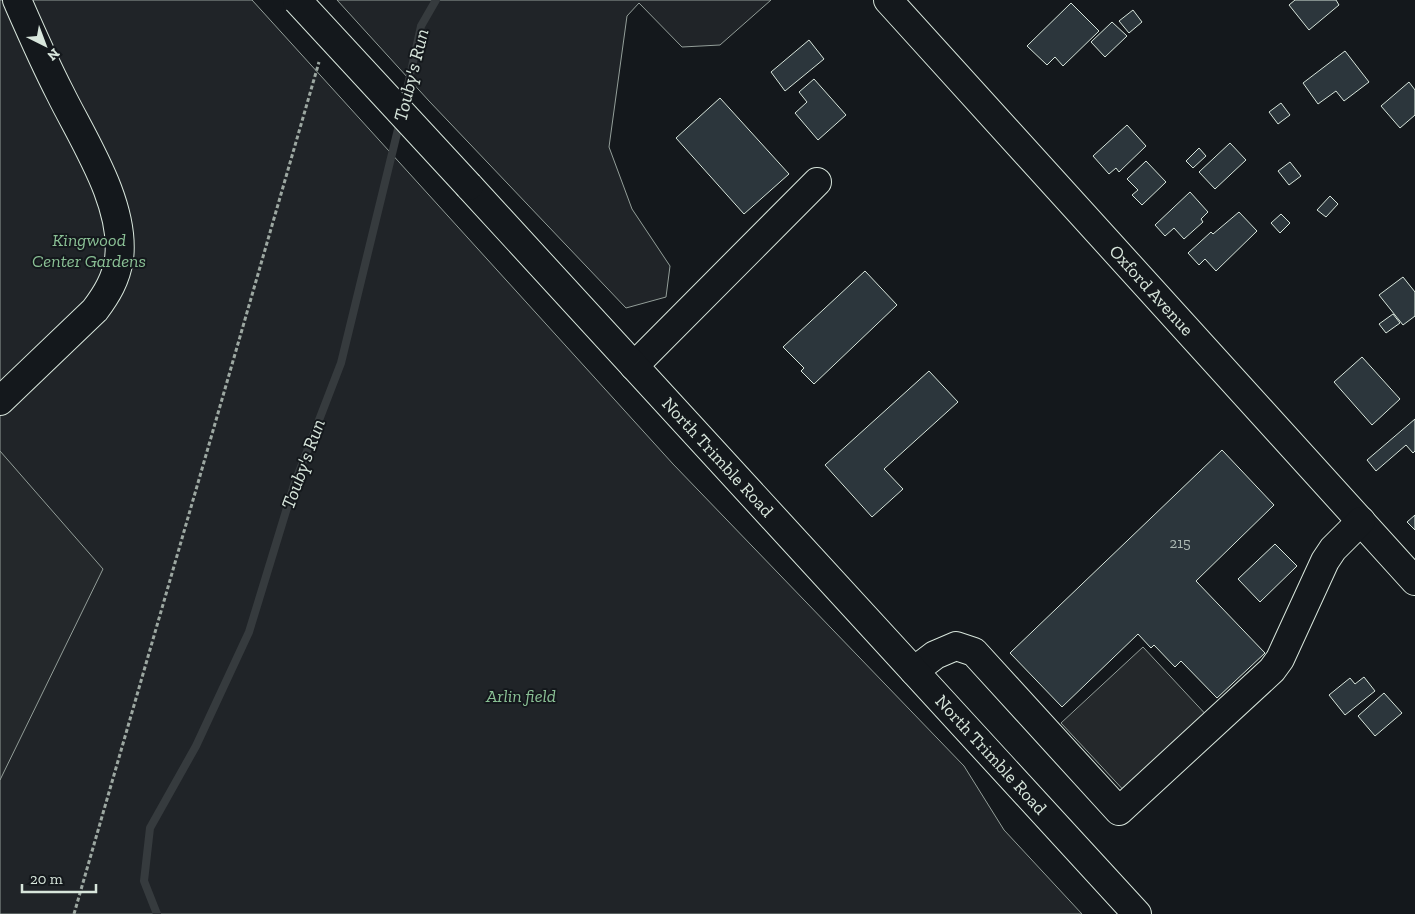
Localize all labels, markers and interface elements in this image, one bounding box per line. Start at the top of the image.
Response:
north arrow [20,20,70,70]
water label: Touby's Run [388,26,434,124]
text: N [43,44,63,64]
park label: Kingwood Center Gardens [32,229,146,272]
street label: Oxford Avenue [1105,240,1198,340]
street label: North Trimble Road [657,393,778,522]
water label: Touby's Run [276,416,330,512]
house number: 215 [1169,534,1191,552]
park label: Arlin field [485,685,556,707]
street label: North Trimble Road [931,690,1051,819]
scale bar [22,862,96,894]
text: 20 m [30,870,63,888]

